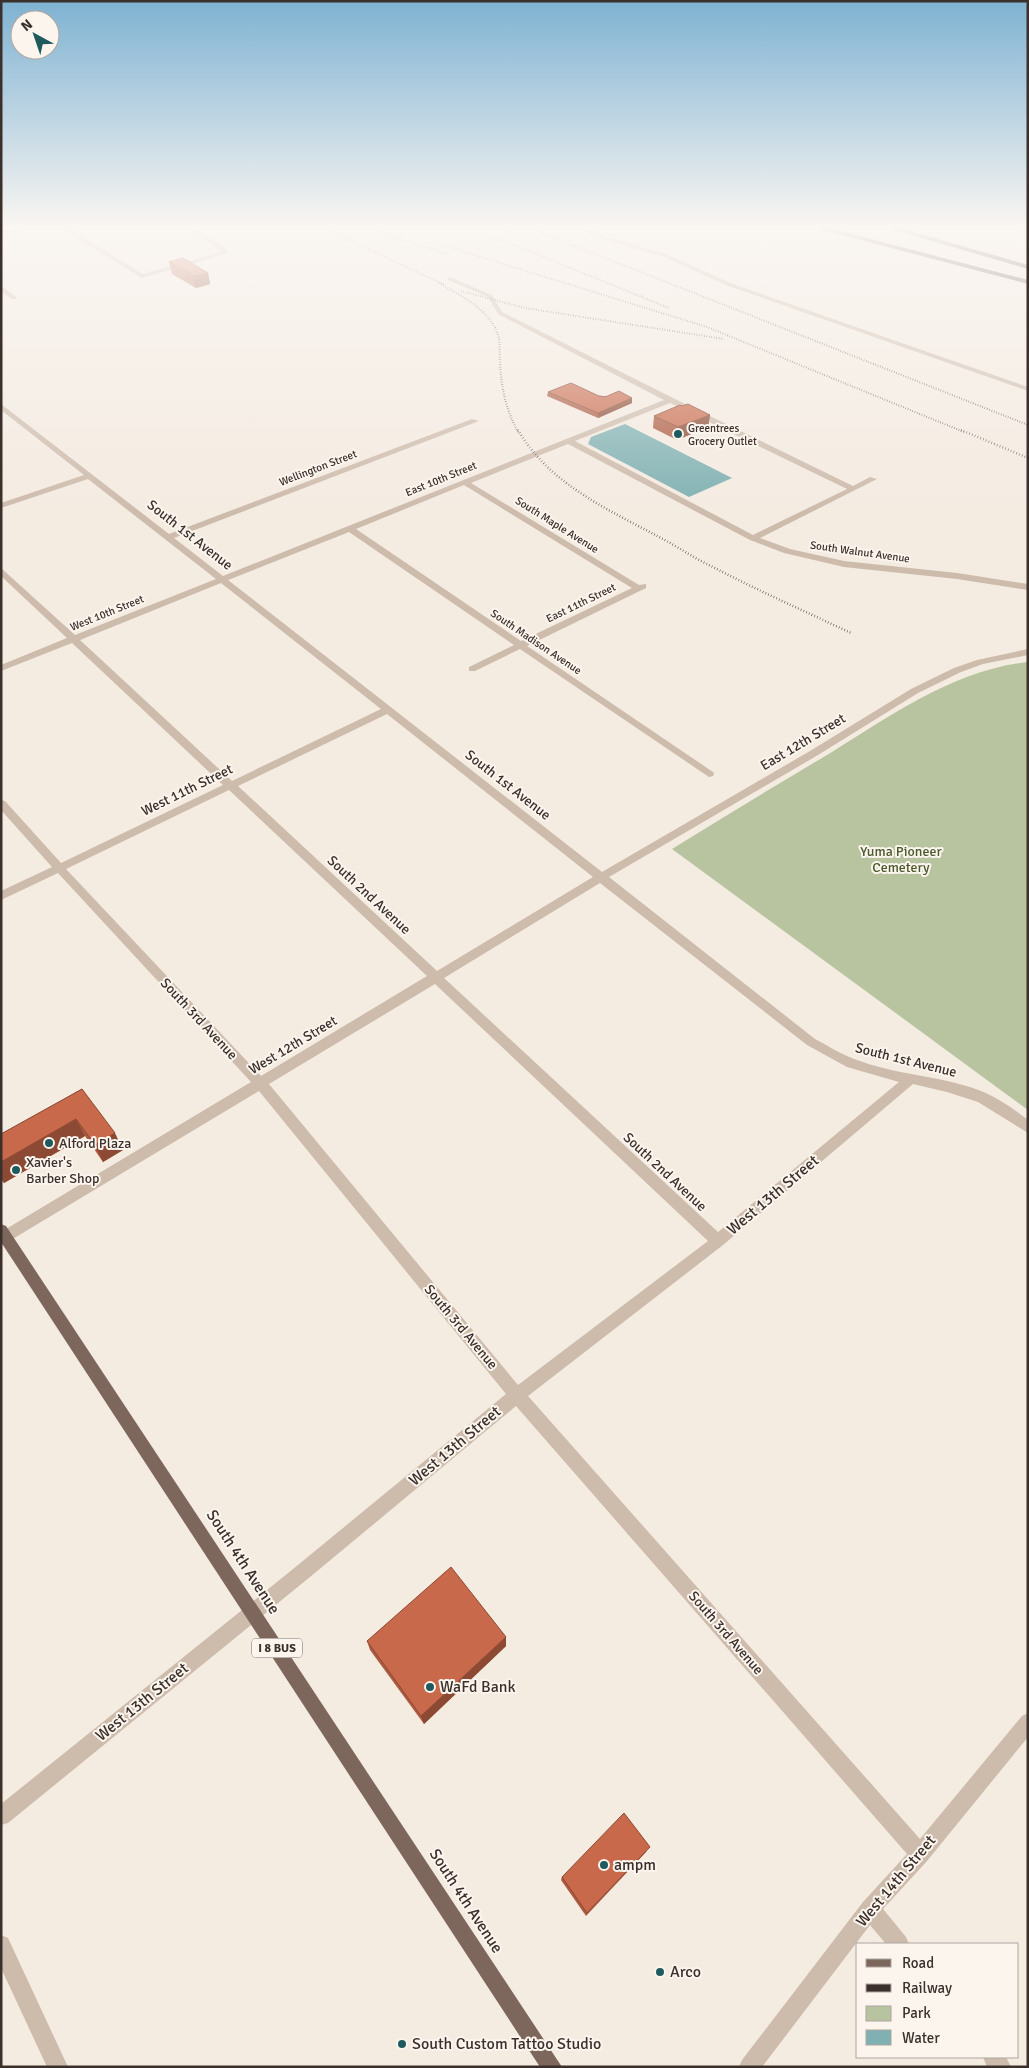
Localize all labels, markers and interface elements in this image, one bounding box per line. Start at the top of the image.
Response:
north arrow [10,10,60,60]
text: N [18,16,36,35]
place label: Greentrees Grocery Outlet [688,422,757,448]
marker: Greentrees Grocery Outlet [672,428,684,440]
street label: Wellington Street [277,447,359,489]
street label: East 10th Street [404,459,479,499]
street label: South Maple Avenue [513,494,601,556]
street label: South 1st Avenue [144,496,236,574]
street label: South Walnut Avenue [809,539,911,565]
street label: East 11th Street [544,581,618,625]
street label: West 10th Street [68,592,146,634]
street label: South Madison Avenue [488,607,584,677]
street label: East 12th Street [757,710,849,774]
street label: South 1st Avenue [462,746,554,824]
street label: West 11th Street [138,760,236,819]
park label: Yuma Pioneer Cemetery [860,843,942,876]
street label: South 2nd Avenue [324,852,414,938]
street label: South 3rd Avenue [157,975,241,1063]
street label: West 12th Street [246,1012,340,1078]
street label: South 1st Avenue [854,1039,958,1081]
street label: South 2nd Avenue [620,1129,710,1215]
place label: Alford Plaza [59,1135,131,1152]
marker: Alford Plaza [43,1137,55,1149]
street label: West 13th Street [723,1150,823,1239]
place label: Xavier's Barber Shop [26,1154,99,1187]
marker: Xavier's Barber Shop [10,1164,22,1176]
street label: South 3rd Avenue [421,1281,501,1373]
street label: West 13th Street [405,1401,505,1490]
street label: South 4th Avenue [202,1506,284,1618]
street label: South 3rd Avenue [685,1588,767,1678]
road number: I 8 BUS [252,1639,302,1658]
street label: West 13th Street [91,1658,193,1746]
place label: WaFd Bank [440,1677,516,1697]
marker: WaFd Bank [424,1681,436,1693]
street label: West 14th Street [852,1831,941,1931]
street label: South 4th Avenue [425,1845,507,1957]
place label: ampm [614,1855,656,1875]
marker: ampm [598,1859,610,1871]
legend [856,1943,1019,2058]
text: Road [902,1954,934,1972]
place label: Arco [670,1962,701,1982]
marker: Arco [654,1966,666,1978]
text: Railway [902,1979,952,1997]
text: Park [902,2004,931,2022]
text: Water [902,2029,940,2047]
place label: South Custom Tattoo Studio [412,2034,601,2054]
marker: South Custom Tattoo Studio [396,2038,408,2050]

